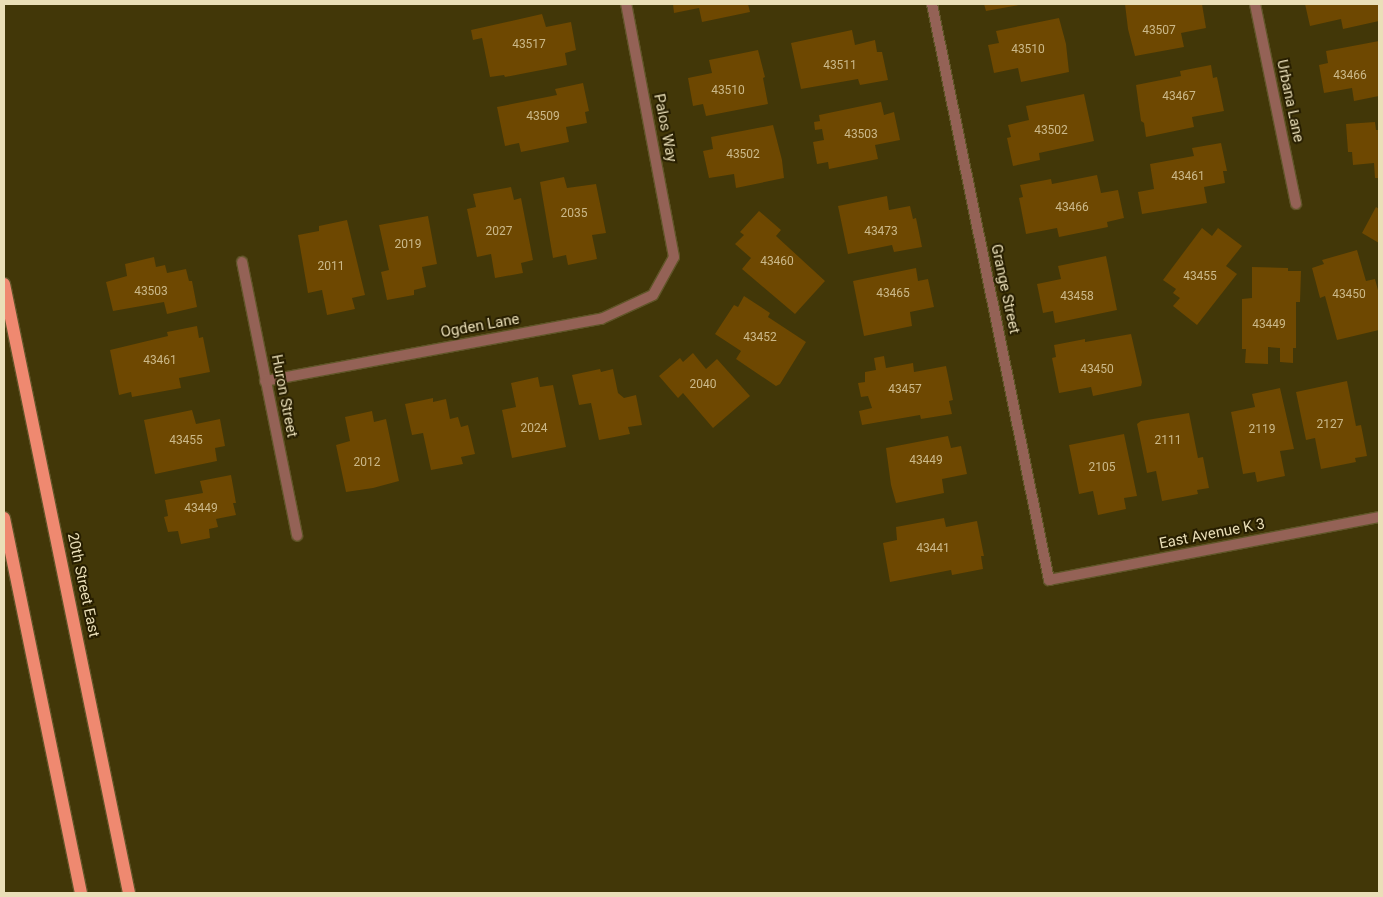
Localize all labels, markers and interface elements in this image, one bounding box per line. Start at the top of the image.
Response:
house number: 43507 [1142,24,1176,38]
house number: 43517 [512,38,546,52]
house number: 43510 [1011,43,1045,57]
street label: Urbana Lane [1272,58,1308,144]
house number: 43511 [823,59,857,73]
house number: 43466 [1333,69,1367,83]
house number: 43510 [711,84,745,98]
house number: 43467 [1162,90,1196,104]
street label: Palos Way [650,92,680,164]
house number: 43509 [526,110,560,124]
house number: 43502 [1034,124,1068,138]
house number: 43503 [844,128,878,142]
house number: 43502 [726,148,760,162]
house number: 43461 [1171,170,1205,184]
house number: 43466 [1055,201,1089,215]
house number: 2035 [561,207,587,221]
house number: 2027 [486,225,512,239]
house number: 43473 [864,225,898,239]
house number: 2019 [395,238,421,252]
street label: Grange Street [987,243,1023,335]
house number: 43460 [760,255,794,269]
house number: 2011 [318,260,344,274]
house number: 43455 [1183,270,1217,284]
house number: 43503 [134,285,168,299]
house number: 43465 [876,287,910,301]
house number: 43450 [1332,288,1366,302]
house number: 43458 [1060,290,1094,304]
street label: Ogden Lane [439,310,521,342]
house number: 43449 [1252,318,1286,332]
house number: 43452 [743,331,777,345]
street label: Huron Street [267,353,301,439]
house number: 43461 [143,354,177,368]
house number: 43450 [1080,363,1114,377]
house number: 2040 [690,378,716,392]
house number: 43457 [888,383,922,397]
house number: 2127 [1317,418,1343,432]
house number: 2024 [521,422,547,436]
house number: 2119 [1249,423,1275,437]
house number: 43455 [169,434,203,448]
house number: 2111 [1155,434,1181,448]
house number: 43449 [909,454,943,468]
house number: 2012 [354,456,380,470]
house number: 2105 [1089,461,1115,475]
house number: 43449 [184,502,218,516]
street label: East Avenue K 3 [1158,515,1266,553]
street label: 20th Street East [63,531,103,639]
house number: 43441 [916,542,950,556]

